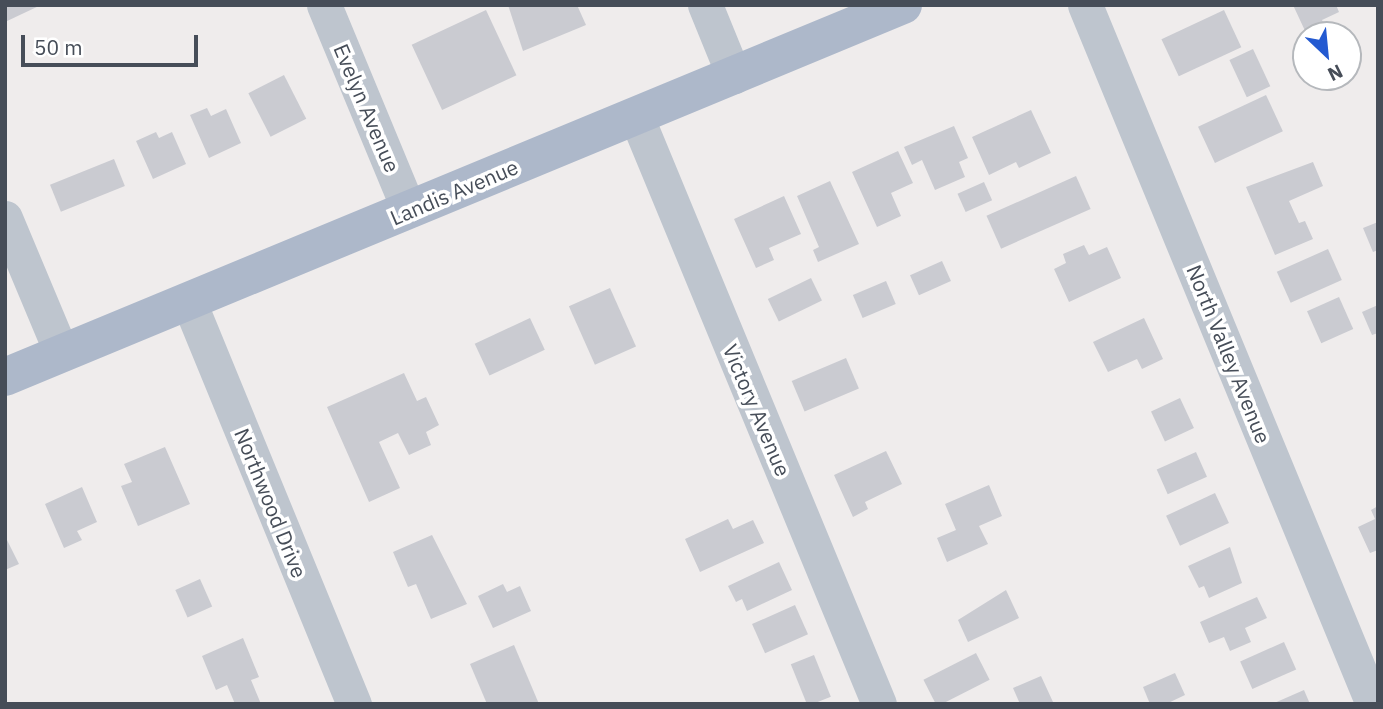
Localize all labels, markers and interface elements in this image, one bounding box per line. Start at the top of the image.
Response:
scale bar [24,21,201,65]
north arrow [1292,21,1362,91]
text: 50 m [34,33,83,61]
street label: Evelyn Avenue [329,40,405,176]
text: N [1324,59,1347,87]
street label: Landis Avenue [386,154,522,230]
street label: North Valley Avenue [1182,261,1276,447]
street label: Victory Avenue [718,340,796,480]
street label: Northwood Drive [230,425,312,581]

